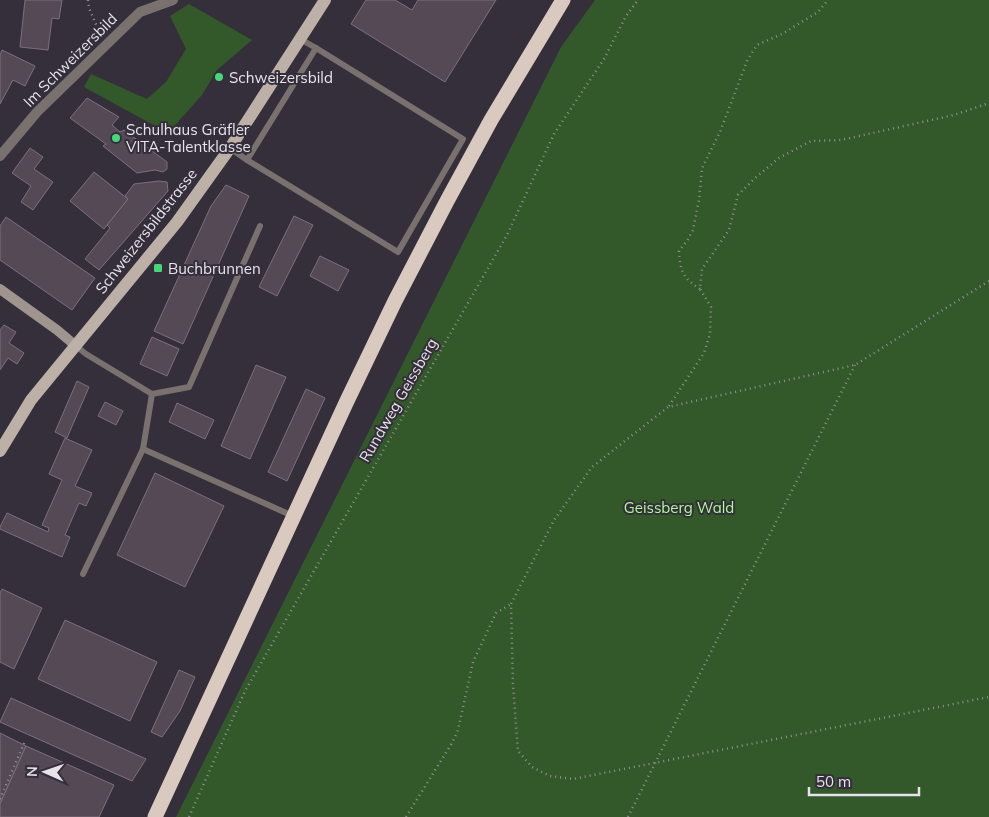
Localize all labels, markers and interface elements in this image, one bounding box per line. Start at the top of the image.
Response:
street label: Im Schweizersbild [19,9,121,111]
place label: Schweizersbild [229,68,333,87]
marker: Schweizersbild [213,71,225,83]
place label: Schulhaus Gräfler VITA-Talentklasse [126,120,251,156]
marker: Schulhaus Gräfler VITA-Talentklasse [110,132,122,144]
street label: Schweizersbildstrasse [91,165,201,297]
place label: Buchbrunnen [168,259,261,278]
marker: Buchbrunnen [152,262,164,274]
street label: Rundweg Geissberg [355,335,441,465]
park label: Geissberg Wald [624,498,734,517]
north arrow [20,747,70,797]
scale bar [809,764,919,796]
text: N [23,766,41,777]
text: 50 m [816,772,851,791]

